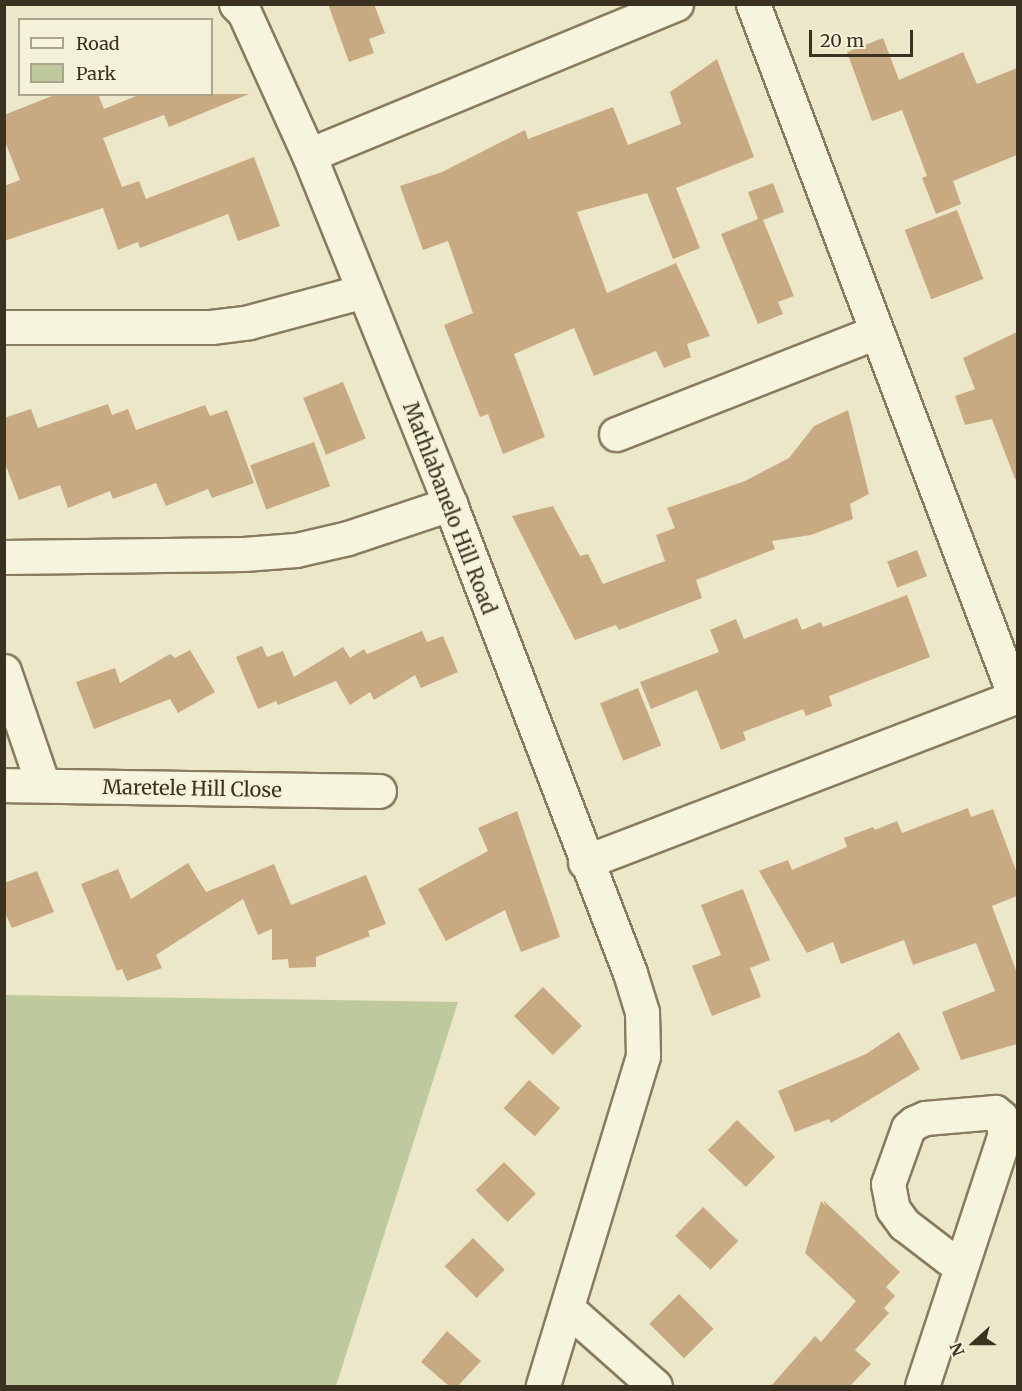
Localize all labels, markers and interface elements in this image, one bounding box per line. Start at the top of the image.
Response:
legend [18,18,213,96]
scale bar [812,18,916,56]
text: 20 m [820,29,864,52]
text: Road [76,32,120,55]
text: Park [76,62,116,85]
street label: Mathlabanelo Hill Road [398,399,502,617]
street label: Maretele Hill Close [102,774,282,802]
north arrow [944,1313,1004,1373]
text: N [946,1340,969,1359]

